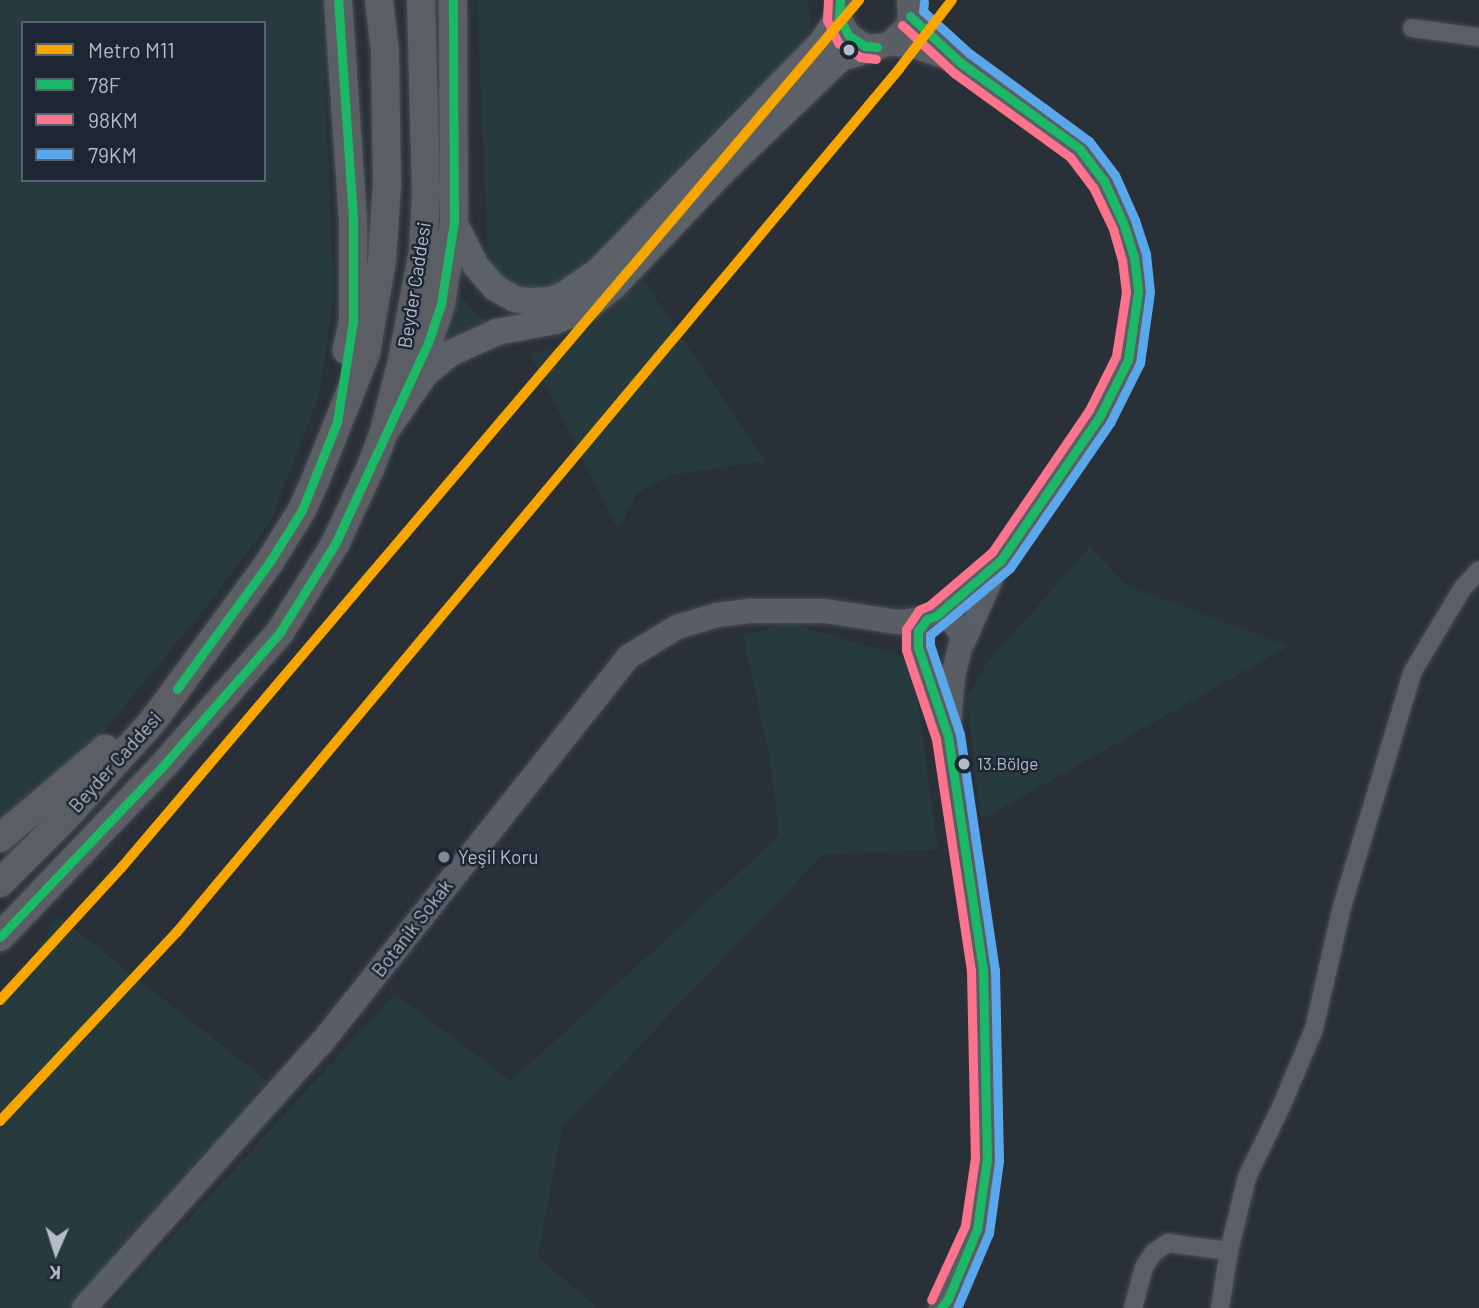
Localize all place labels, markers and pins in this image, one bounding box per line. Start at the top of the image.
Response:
unlabelled marker [842,43,856,57]
place label: 13.Bölge [977,754,1038,774]
marker: 13.Bölge [957,757,971,771]
place label: Yeşil Koru [458,846,539,868]
marker: Yeşil Koru [436,849,452,865]

